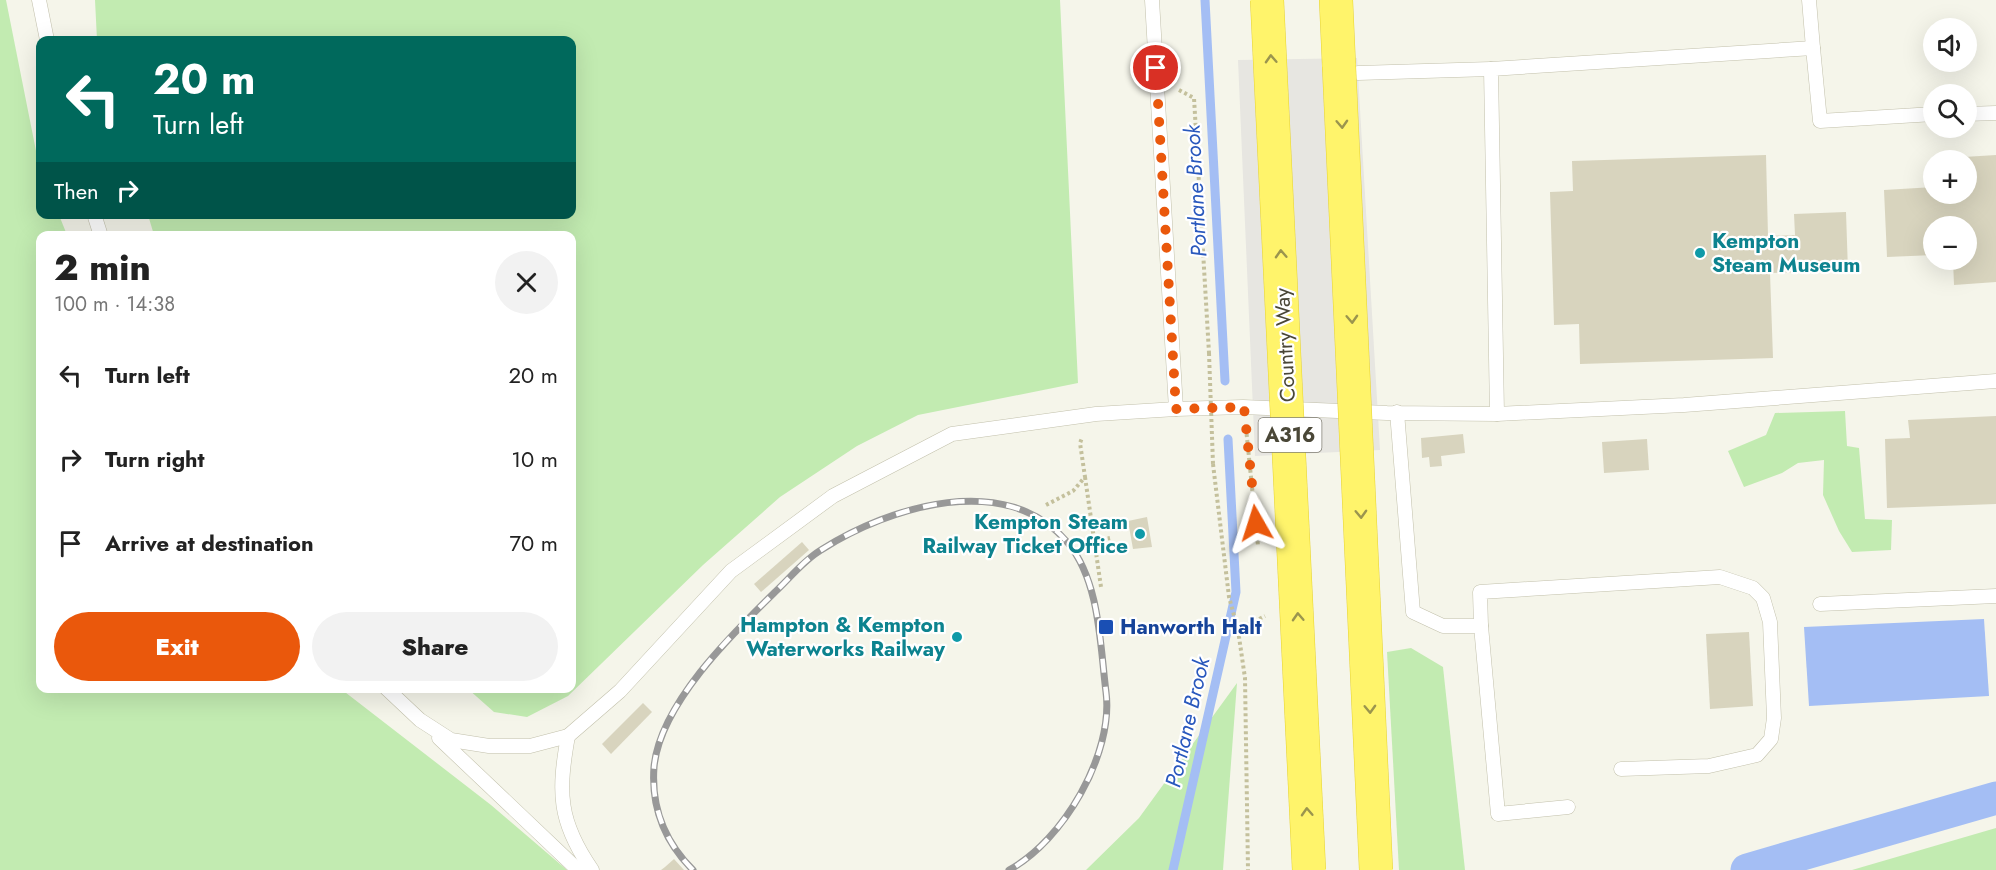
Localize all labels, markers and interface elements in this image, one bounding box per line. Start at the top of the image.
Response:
map controls [1923,18,1977,270]
button: sound [1923,18,1977,72]
pin [1130,42,1181,93]
text: 20 m [153,49,255,110]
icon: arrive [1139,51,1172,84]
one-way arrow [1264,55,1277,64]
icon: left [54,60,132,138]
button: search [1923,84,1977,138]
text: Turn left [153,105,243,144]
one-way arrow [1335,120,1348,129]
water label: Portlane Brook [1175,122,1214,258]
button: + [1923,150,1977,204]
icon: right [111,174,144,207]
text: Then [54,175,99,207]
button: − [1923,216,1977,270]
place label: Kempton Steam Museum [1712,226,1860,280]
text: 2 min [54,241,151,293]
marker: Kempton Steam Museum [1693,246,1707,260]
one-way arrow [1274,250,1287,259]
button: close [495,251,558,314]
street label: Country Way [1267,286,1303,403]
text: 100 m · 14:38 [54,290,175,319]
one-way arrow [1345,315,1358,324]
icon: left [54,359,87,392]
text: Turn left [105,359,190,391]
text: 20 m [509,359,558,391]
road number: A316 [1258,418,1322,452]
icon: right [54,443,87,476]
text: Turn right [105,443,205,475]
text: 10 m [511,443,558,475]
position arrow [1224,491,1288,555]
place label: Kempton Steam Railway Ticket Office [923,507,1128,561]
one-way arrow [1355,509,1368,518]
icon: arrive [54,527,87,560]
text: Arrive at destination [105,527,314,559]
text: 70 m [509,527,558,559]
marker: Kempton Steam Railway Ticket Office [1133,527,1147,541]
place label: Hampton & Kempton Waterworks Railway [740,610,946,664]
button: Exit [54,612,300,681]
button: Share [312,612,558,681]
place label: Hanworth Halt [1120,612,1262,642]
one-way arrow [1291,612,1304,621]
marker: Hanworth Halt [1097,618,1115,636]
marker: Hampton & Kempton Waterworks Railway [950,630,964,644]
water label: Portlane Brook [1156,652,1218,790]
one-way arrow [1363,704,1376,713]
one-way arrow [1300,807,1313,816]

